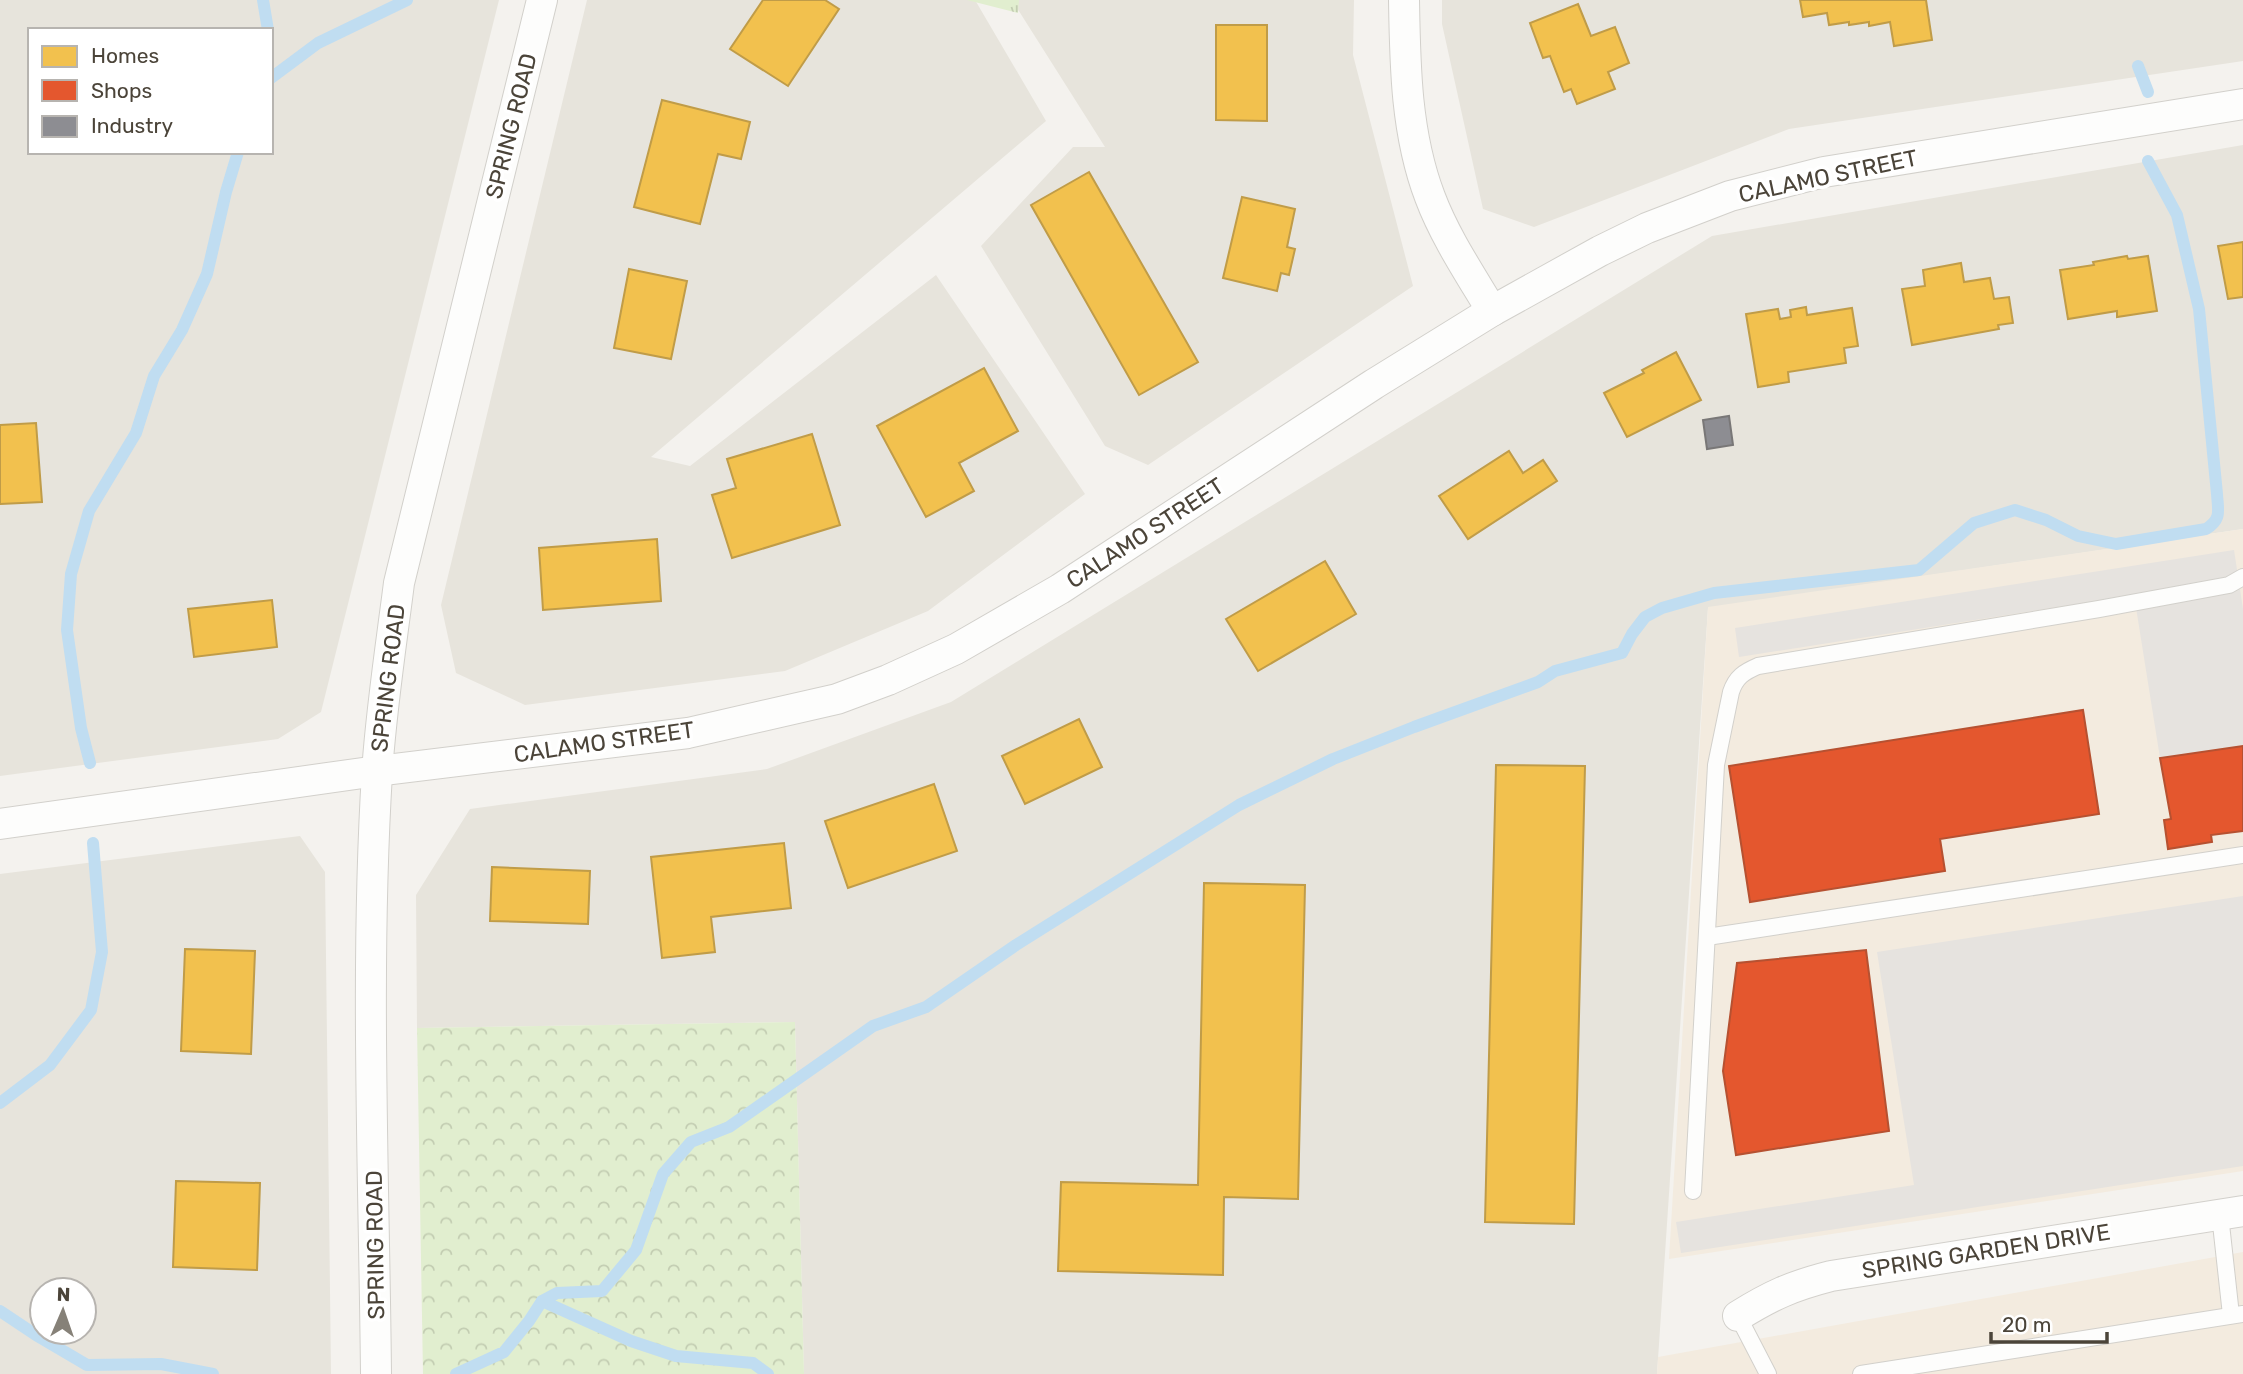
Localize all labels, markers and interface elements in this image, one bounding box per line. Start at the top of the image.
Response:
legend [28,28,273,154]
text: Homes [91,43,159,68]
street label: SPRING ROAD [479,50,543,202]
text: Shops [91,78,152,103]
text: Industry [91,113,173,138]
street label: CALAMO STREET [1736,143,1920,209]
street label: CALAMO STREET [1061,472,1229,594]
street label: SPRING ROAD [365,602,411,754]
street label: CALAMO STREET [512,715,696,769]
street label: SPRING ROAD [360,1170,390,1320]
street label: SPRING GARDEN DRIVE [1860,1218,2112,1284]
north arrow [28,1276,98,1346]
text: N [56,1283,71,1306]
scale bar [1991,1300,2106,1344]
text: 20 m [2002,1312,2051,1337]

